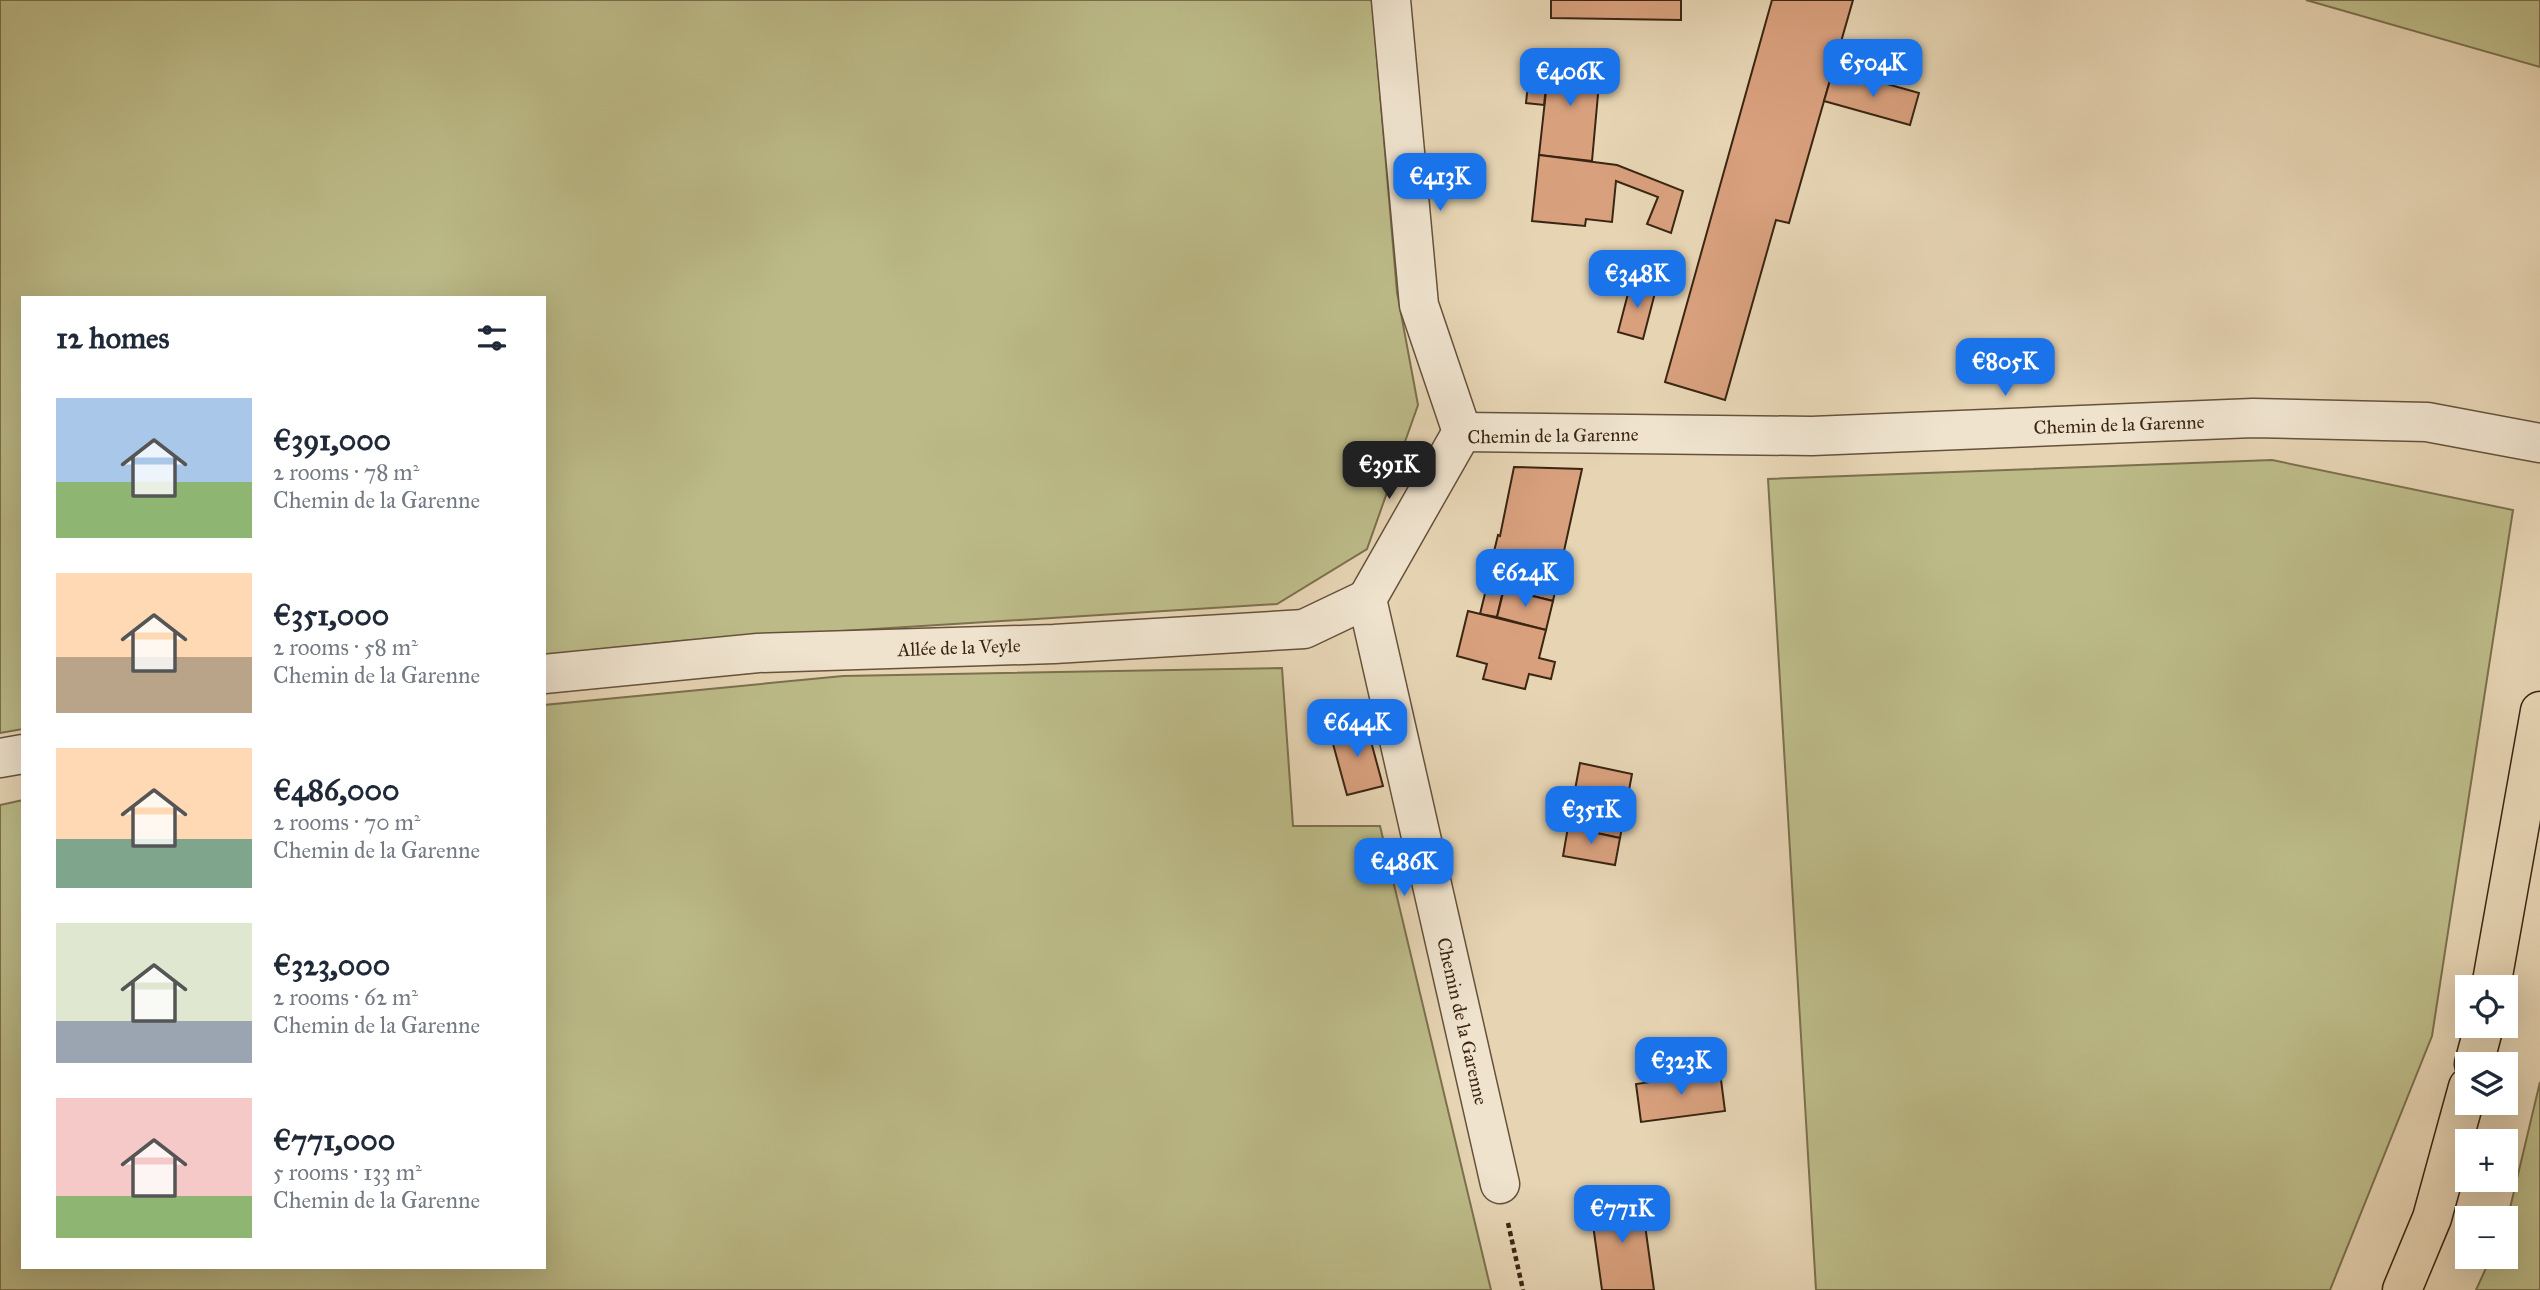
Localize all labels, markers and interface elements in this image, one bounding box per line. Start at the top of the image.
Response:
pin: €504K [1824,40,1922,99]
pin: €406K [1521,48,1619,108]
text: €504K [1839,48,1907,76]
text: €406K [1536,57,1604,85]
pin: €413K [1391,154,1489,213]
text: €413K [1409,162,1471,190]
pin: €348K [1588,250,1686,310]
text: €348K [1605,259,1669,287]
icon: filters [473,319,511,357]
text: 12 homes [56,320,169,356]
pin: €805K [1956,338,2054,398]
text: €805K [1972,347,2038,375]
street label: Chemin de la Garenne [2033,410,2205,439]
text: €391,000 [273,422,391,458]
street label: Chemin de la Garenne [1467,423,1639,448]
icon: home [112,426,196,510]
pin: €391K [1340,442,1438,501]
text: €391K [1359,450,1419,478]
text: 2 rooms · 78 m² [273,458,419,486]
text: Chemin de la Garenne [273,486,480,514]
pin: €624K [1476,550,1574,609]
text: €624K [1492,558,1558,586]
text: €351,000 [273,597,389,633]
icon: home [112,601,196,685]
text: 2 rooms · 58 m² [273,633,418,661]
street label: Allée de la Veyle [896,634,1021,661]
text: Chemin de la Garenne [273,661,480,689]
pin: €644K [1308,700,1406,759]
text: €644K [1323,708,1391,736]
text: €486,000 [273,772,399,808]
icon: home [112,776,196,860]
pin: €351K [1542,786,1640,846]
text: €351K [1561,795,1621,823]
text: 2 rooms · 70 m² [273,808,421,836]
text: Chemin de la Garenne [273,836,480,864]
pin: €486K [1355,838,1453,898]
text: €486K [1370,847,1438,875]
street label: Chemin de la Garenne [1432,935,1493,1107]
text: €323,000 [273,947,390,983]
icon: home [112,951,196,1035]
map controls [2455,975,2518,1269]
button: locate [2455,975,2518,1038]
text: 2 rooms · 62 m² [273,983,418,1011]
text: Chemin de la Garenne [273,1011,480,1039]
pin: €323K [1632,1038,1730,1097]
text: €323K [1651,1046,1711,1074]
button: layers [2455,1052,2518,1115]
text: €771,000 [273,1122,395,1158]
icon: home [112,1126,196,1210]
button: + [2455,1129,2518,1192]
text: 5 rooms · 133 m² [273,1158,422,1186]
text: Chemin de la Garenne [273,1186,480,1214]
pin: €771K [1573,1186,1671,1245]
text: €771K [1590,1194,1654,1222]
button: − [2455,1206,2518,1269]

